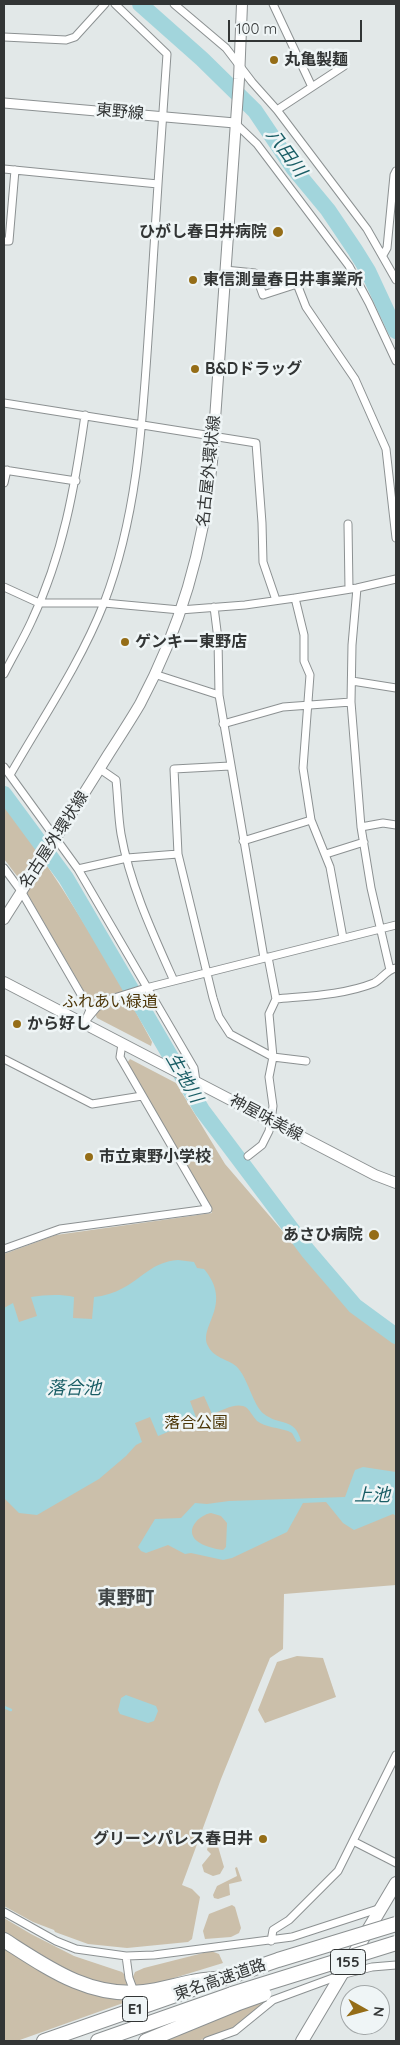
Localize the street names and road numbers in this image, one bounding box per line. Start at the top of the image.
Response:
street label: 東野線 [95,100,145,124]
street label: 名古屋外環状線 [194,414,224,528]
street label: 名古屋外環状線 [15,788,93,892]
street label: 神屋味美線 [226,1091,306,1145]
road number: 155 [330,1950,366,1974]
street label: 東名高速道路 [171,1955,269,2005]
road number: E1 [122,1996,148,2022]

